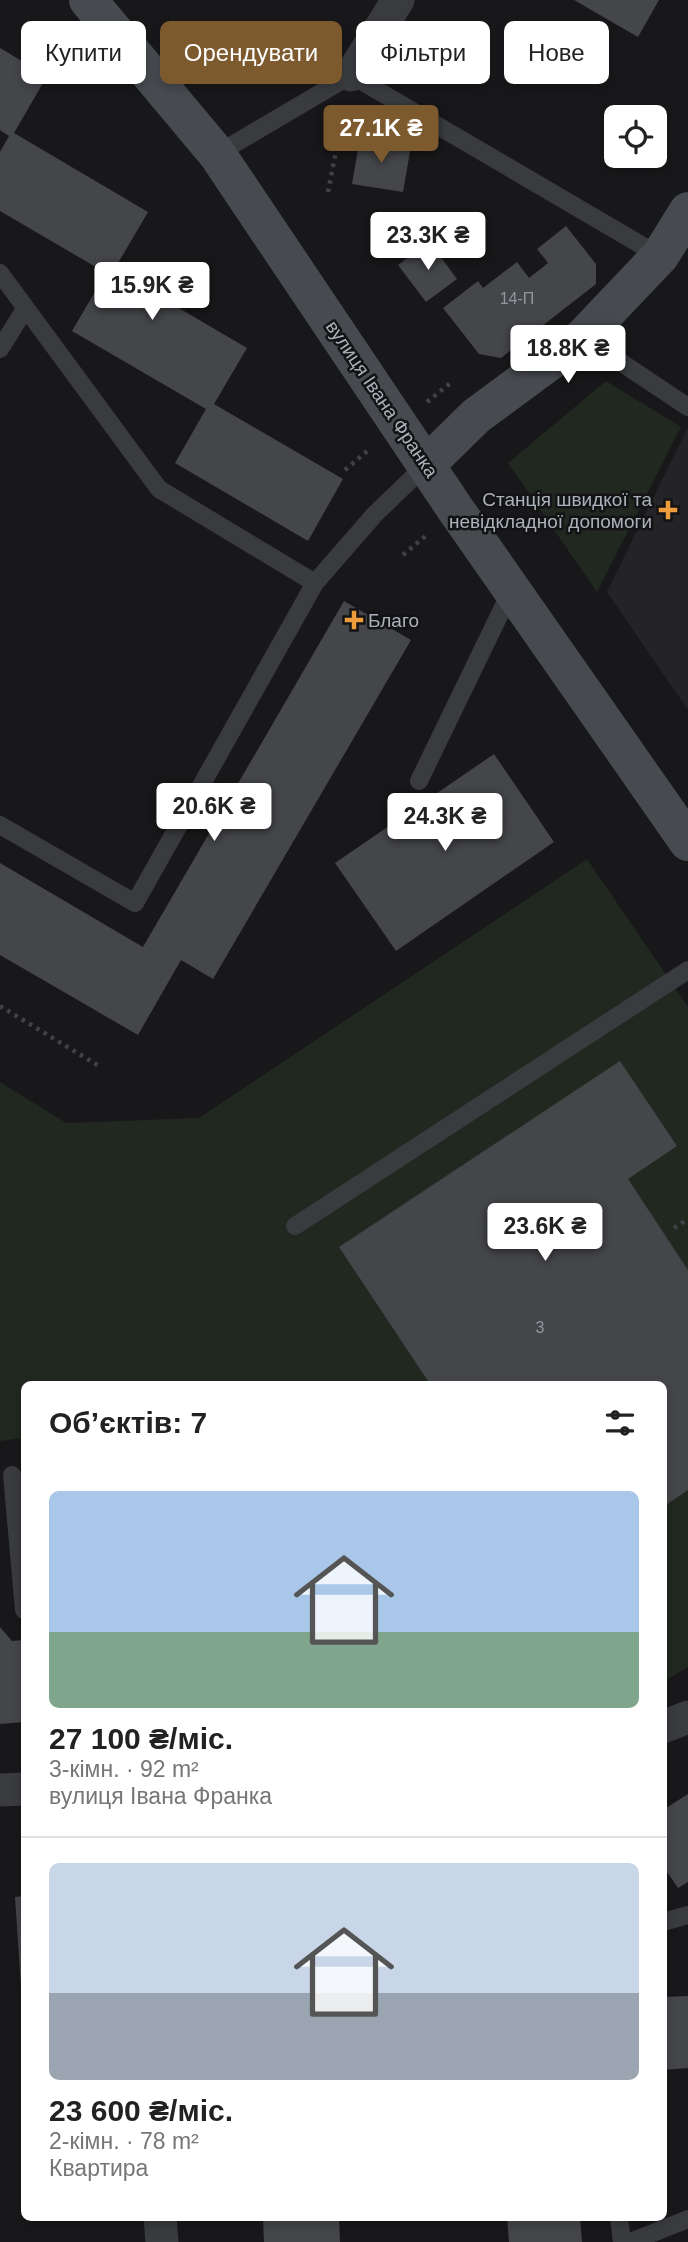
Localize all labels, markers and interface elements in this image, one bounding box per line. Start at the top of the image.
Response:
chip: Купити [21,21,146,84]
chip: Орендувати [160,21,342,84]
chip: Фільтри [356,21,490,84]
chip: Нове [504,21,609,84]
map controls [604,105,667,168]
button: locate [604,105,667,168]
pin: 27.1K ₴ [316,106,446,165]
text: 27.1K ₴ [339,115,423,141]
pin: 23.3K ₴ [363,212,493,272]
text: 23.3K ₴ [386,222,470,248]
pin: 15.9K ₴ [87,262,217,322]
text: 15.9K ₴ [110,272,194,298]
house number: 14-П [500,290,534,307]
street label: вулиця Івана Франка [322,317,442,482]
pin: 18.8K ₴ [503,326,633,385]
text: 18.8K ₴ [526,335,610,361]
place label: Станція швидкої та невідкладної допомоги [449,489,652,532]
marker: Станція швидкої та невідкладної допомоги [658,500,678,520]
place label: Благо [368,610,419,631]
marker: Благо [346,612,362,628]
pin: 20.6K ₴ [149,784,279,843]
text: 20.6K ₴ [172,793,256,819]
pin: 24.3K ₴ [380,794,510,853]
text: 24.3K ₴ [403,803,487,829]
pin: 23.6K ₴ [480,1204,610,1263]
text: 23.6K ₴ [503,1213,587,1239]
house number: 3 [536,1319,545,1336]
icon: filters [601,1404,639,1442]
text: Об’єктів: 7 [49,1406,207,1439]
icon: home [281,1537,407,1663]
text: 27 100 ₴/міс. [49,1722,233,1755]
text: 3-кімн. · 92 m² [49,1756,199,1782]
text: вулиця Івана Франка [49,1783,272,1809]
icon: home [281,1909,407,2035]
text: 23 600 ₴/міс. [49,2094,233,2127]
text: 2-кімн. · 78 m² [49,2128,199,2154]
text: Квартира [49,2155,148,2181]

